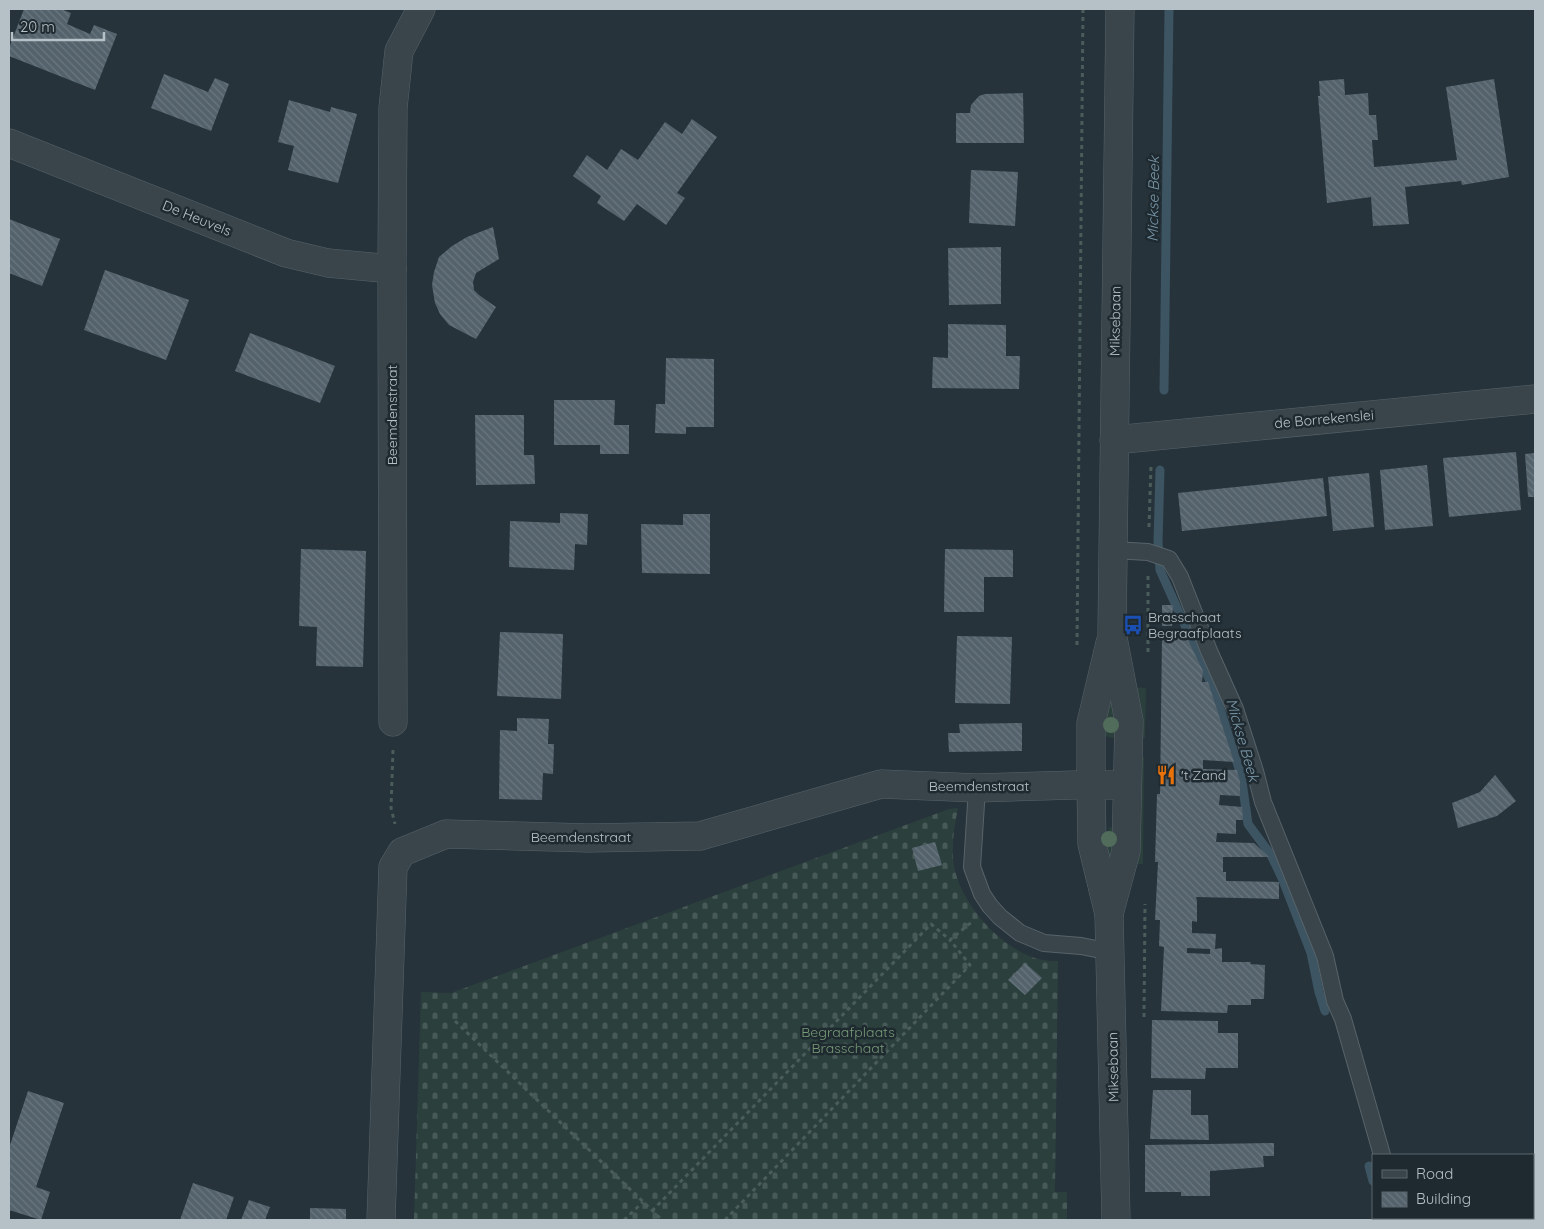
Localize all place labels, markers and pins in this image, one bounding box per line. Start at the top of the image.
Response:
place label: Brasschaat Begraafplaats [1148,608,1241,642]
bus stop icon: Brasschaat Begraafplaats [1122,614,1144,636]
restaurant icon: 't Zand [1155,764,1177,786]
place label: 't Zand [1181,766,1226,784]

